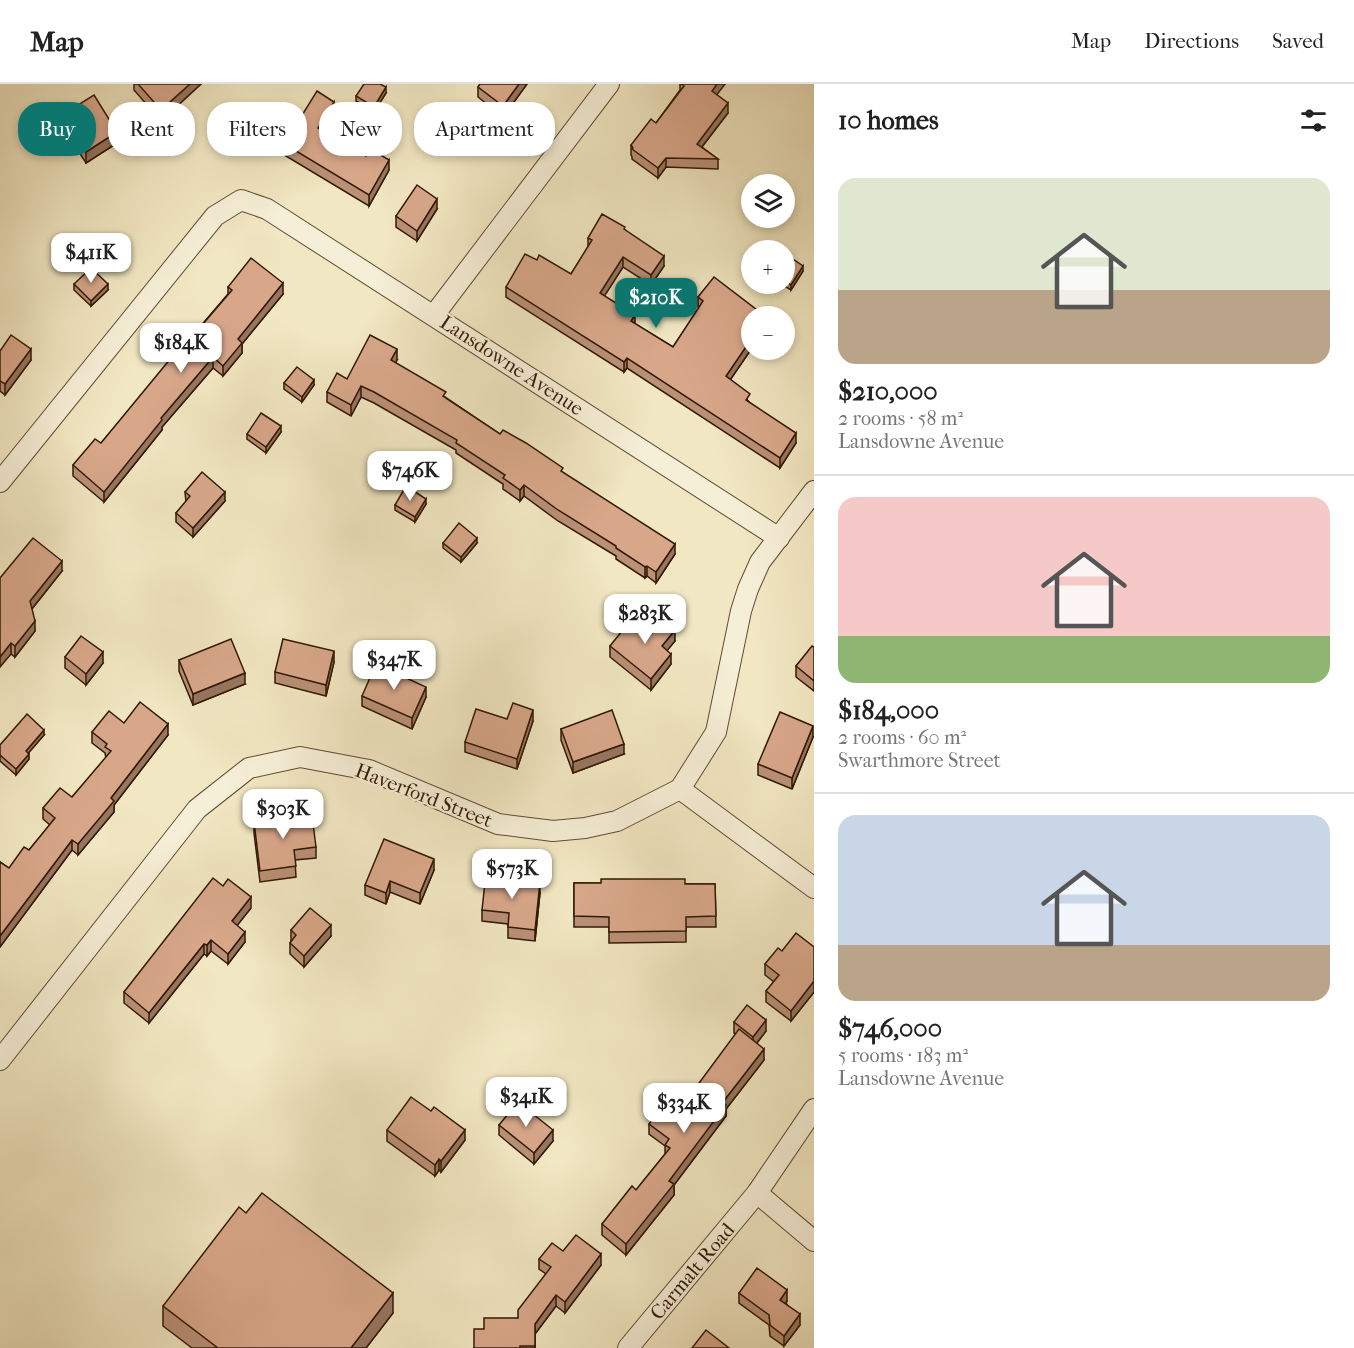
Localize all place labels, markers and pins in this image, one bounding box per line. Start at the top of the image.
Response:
pin: $411K [49,233,133,284]
pin: $210K [614,278,698,329]
pin: $184K [139,323,223,374]
pin: $746K [368,451,452,502]
pin: $283K [603,594,687,645]
pin: $347K [352,640,436,691]
pin: $303K [241,789,325,840]
pin: $573K [470,849,554,900]
pin: $341K [484,1077,568,1128]
pin: $334K [642,1083,726,1134]

